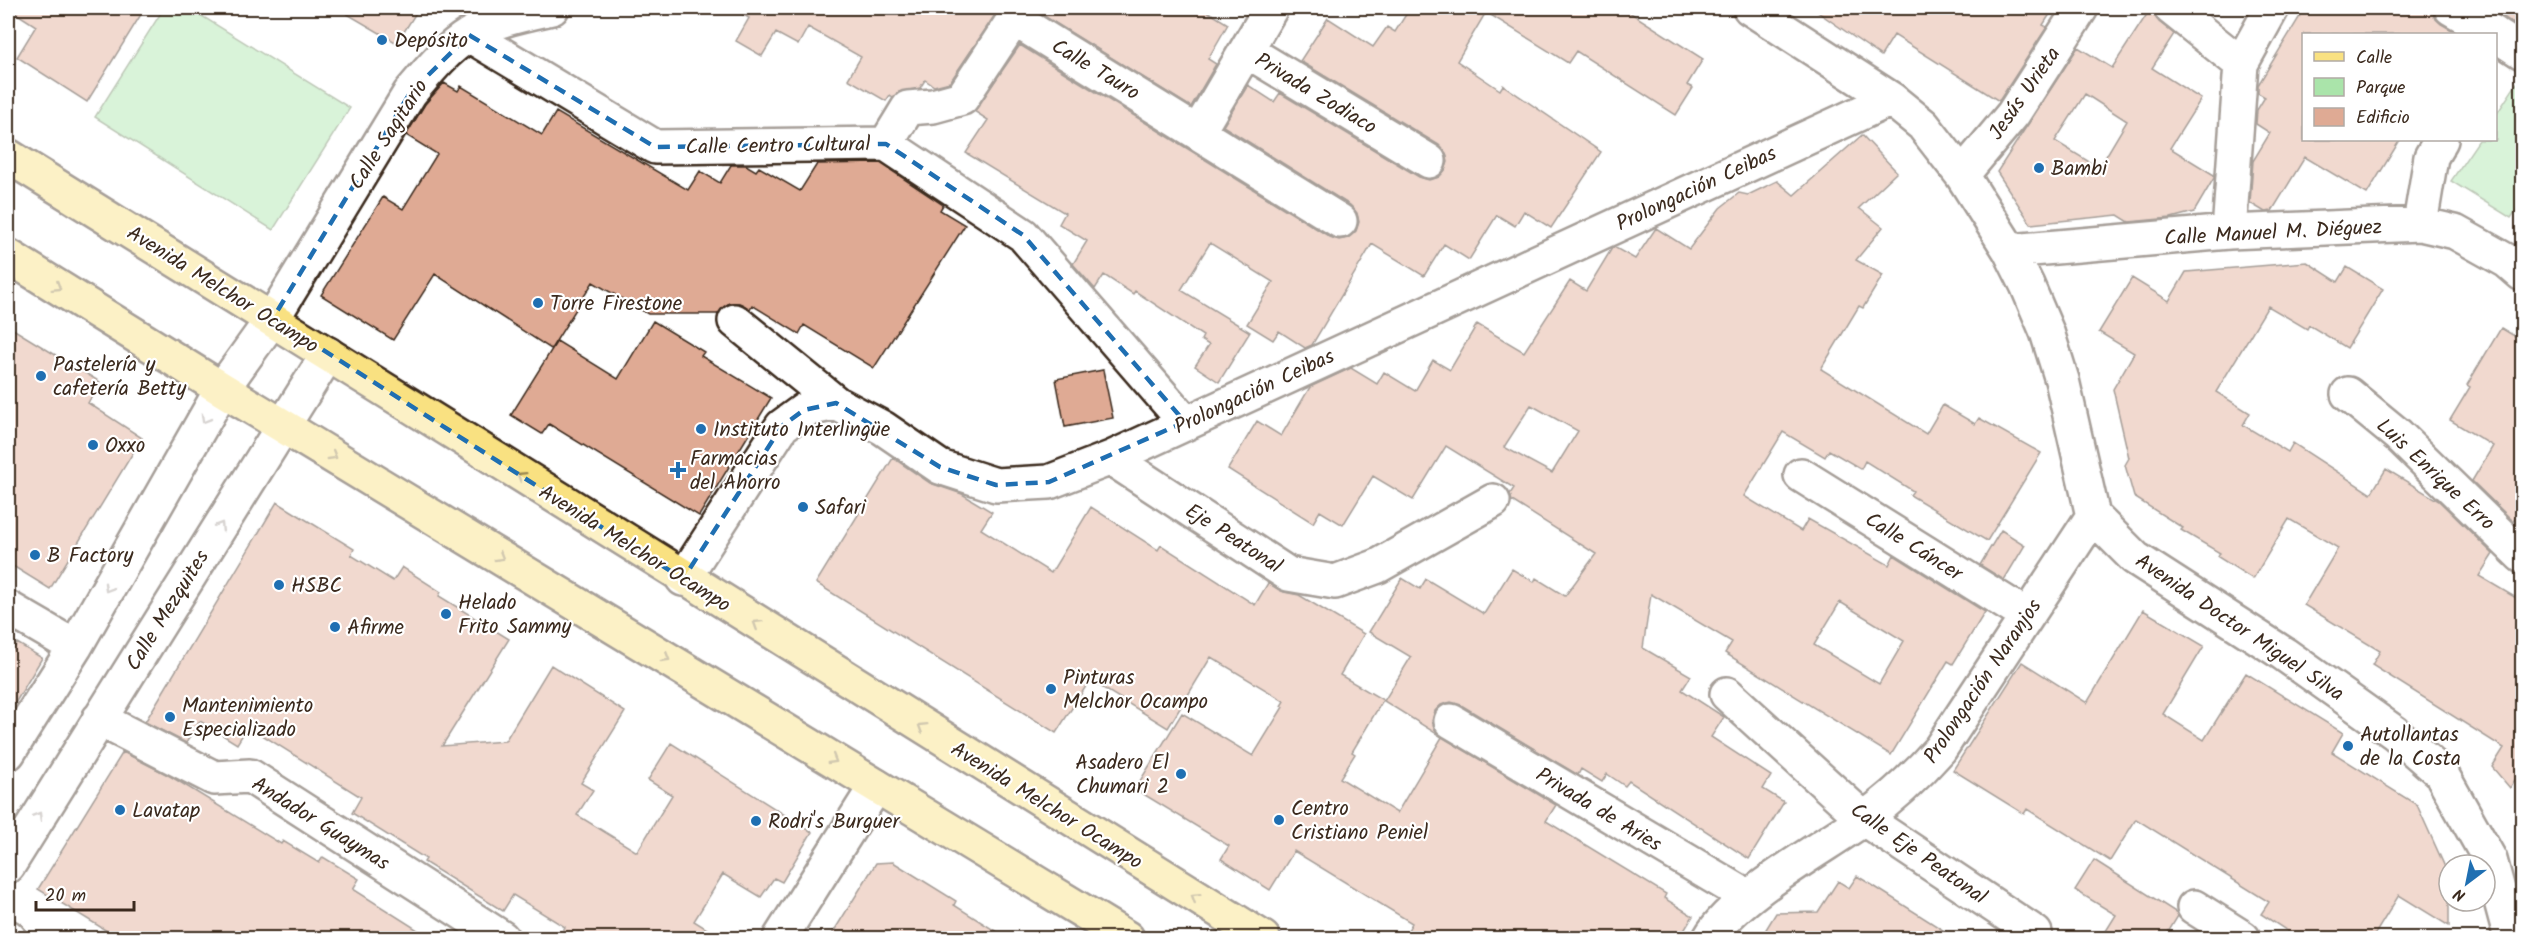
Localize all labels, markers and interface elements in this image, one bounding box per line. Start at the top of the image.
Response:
place label: Depósito [394,25,468,58]
street label: Calle Tauro [1045,31,1146,110]
marker: Depósito [375,33,389,47]
legend [2302,33,2497,141]
street label: Jesús Urieta [1981,40,2070,147]
text: Calle [2356,44,2392,73]
street label: Privada Zodiaco [1248,45,1383,144]
street label: Calle Sagitario [341,73,437,197]
text: Parque [2356,74,2405,103]
text: Edificio [2356,104,2410,133]
street label: Calle Centro Cultural [685,128,871,165]
street label: Prolongación Ceibas [1611,138,1782,241]
place label: Bambi [2051,153,2108,186]
marker: Bambi [2032,161,2046,175]
street label: Calle Manuel M. Diéguez [2163,211,2383,256]
street label: Avenida Melchor Ocampo [120,218,325,363]
one-way arrow [50,280,61,291]
place label: Torre Firestone [550,288,683,321]
marker: Torre Firestone [531,296,545,310]
street label: Prolongación Ceibas [1169,341,1340,444]
place label: Pastelería y cafetería Betty [53,349,186,406]
marker: Pastelería y cafetería Betty [34,369,48,383]
street label: Luis Enrique Erro [2368,411,2502,539]
one-way arrow [201,413,212,423]
place label: Instituto Interlingüe [713,414,891,447]
marker: Instituto Interlingüe [694,422,708,436]
place label: Oxxo [105,430,145,463]
marker: Oxxo [86,438,100,452]
place label: Farmacias del Ahorro [690,443,780,500]
one-way arrow [327,448,337,460]
marker: Farmacias del Ahorro [671,463,685,477]
one-way arrow [517,471,527,483]
street label: Avenida Melchor Ocampo [532,477,737,622]
place label: Safari [815,492,867,525]
street label: Eje Peatonal [1178,495,1288,583]
marker: Safari [796,500,810,514]
street label: Calle Cáncer [1858,504,1969,591]
one-way arrow [212,522,224,532]
place label: B Factory [47,540,134,573]
street label: Calle Mezquites [118,544,219,678]
street label: Avenida Doctor Miguel Silva [2128,546,2350,711]
marker: B Factory [28,548,42,562]
one-way arrow [494,550,504,562]
place label: HSBC [291,570,342,603]
marker: HSBC [272,578,286,592]
one-way arrow [104,582,115,592]
place label: Helado Frito Sammy [458,587,571,644]
street label: Prolongación Naranjos [1916,593,2051,771]
marker: Helado Frito Sammy [439,607,453,621]
place label: Afirme [347,612,405,645]
marker: Afirme [328,620,342,634]
one-way arrow [753,620,763,632]
one-way arrow [660,651,670,663]
place label: Pinturas Melchor Ocampo [1063,662,1208,719]
marker: Pinturas Melchor Ocampo [1044,682,1058,696]
place label: Mantenimiento Especializado [182,690,313,747]
marker: Mantenimiento Especializado [163,710,177,724]
place label: Autollantas de la Costa [2360,719,2461,776]
one-way arrow [918,724,929,735]
street label: Avenida Melchor Ocampo [944,734,1149,879]
marker: Autollantas de la Costa [2341,739,2355,753]
place label: Asadero El Chumari 2 [1075,747,1169,804]
one-way arrow [827,752,837,764]
street label: Privada de Aries [1529,760,1668,861]
marker: Asadero El Chumari 2 [1174,767,1188,781]
street label: Andador Guaymas [245,768,396,880]
place label: Centro Cristiano Peniel [1291,793,1428,850]
place label: Lavatap [132,795,200,828]
street label: Calle Eje Peatonal [1843,795,1993,914]
marker: Lavatap [113,803,127,817]
place label: Rodri's Burguer [768,806,901,839]
one-way arrow [31,812,43,822]
marker: Centro Cristiano Peniel [1272,813,1286,827]
marker: Rodri's Burguer [749,814,763,828]
north arrow [2437,853,2497,913]
scale bar [36,874,134,912]
text: N [2449,881,2471,908]
text: 20 m [45,882,86,911]
one-way arrow [1191,892,1201,904]

